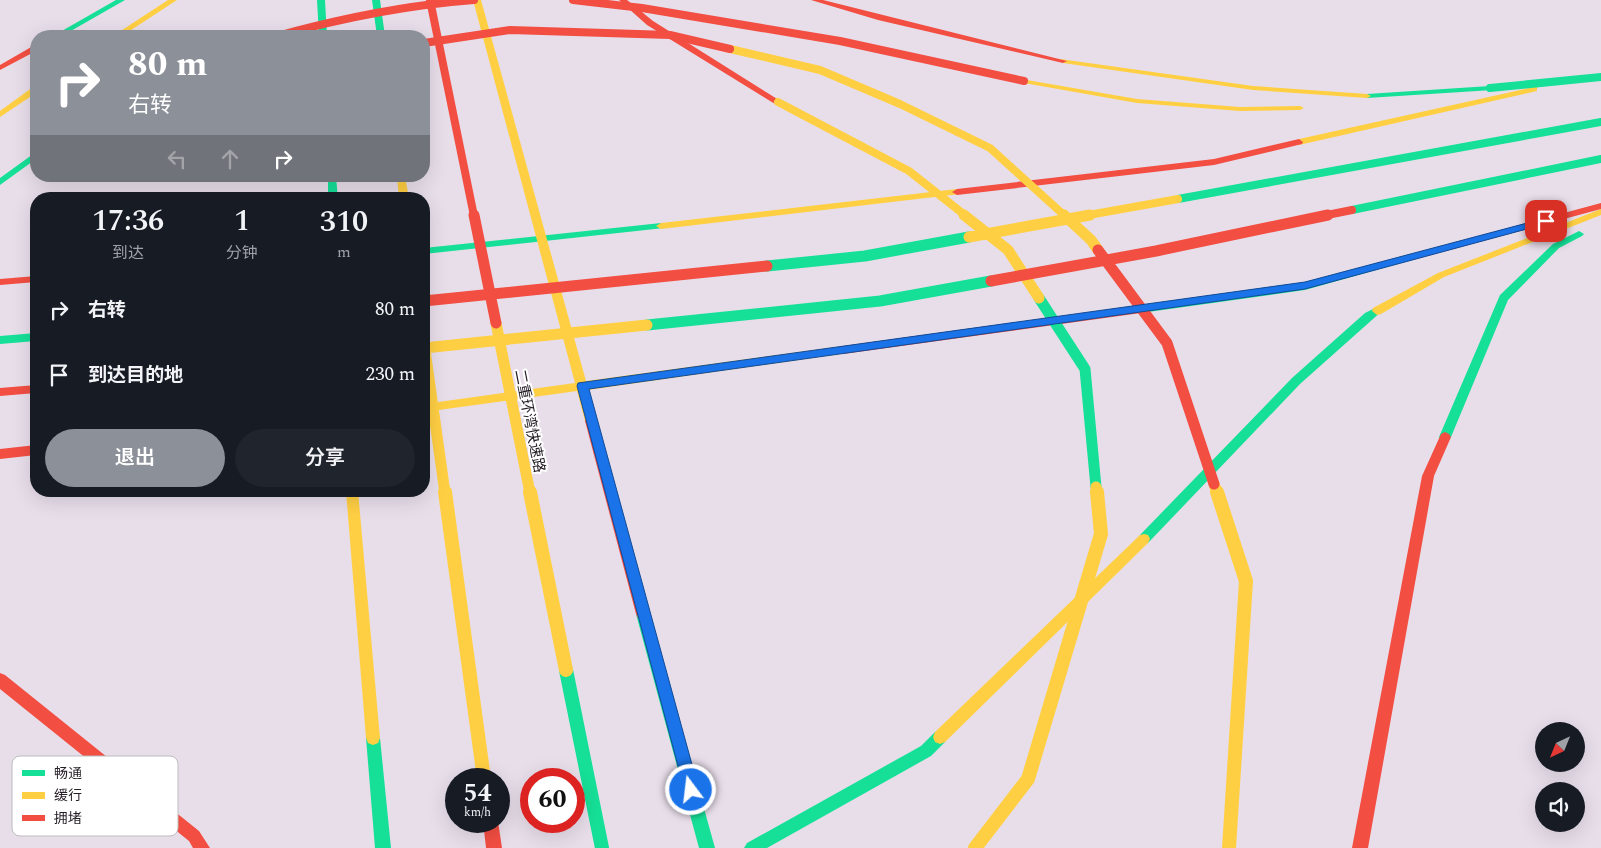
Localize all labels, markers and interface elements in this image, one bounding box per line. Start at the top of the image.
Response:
text: 80 m [128,38,208,91]
icon: right [45,50,110,115]
text: 右转 [128,89,172,122]
icon: left [163,145,191,173]
icon: ahead [216,145,244,173]
icon: right [269,145,297,173]
text: 17:36 [92,198,164,244]
text: 1 [234,198,250,244]
text: 310 [320,199,368,245]
pin [1525,200,1567,242]
icon: arrive [1532,207,1560,235]
text: m [337,240,351,264]
text: 到达 [112,241,144,265]
text: 分钟 [226,241,258,265]
text: 80 m [375,295,415,324]
icon: right [45,296,73,324]
text: 右转 [88,296,126,325]
text: 230 m [365,360,415,389]
icon: arrive [45,361,73,389]
text: 到达目的地 [88,361,183,390]
street label: 二重环湾快速路 [508,367,551,475]
button: 退出 [45,429,225,487]
button: 分享 [235,429,415,487]
north arrow [1535,722,1585,772]
map controls [1535,722,1585,832]
legend [12,756,178,836]
text: 畅通 [54,763,82,784]
position arrow [664,763,716,815]
speed limit sign: 60 [520,768,585,833]
text: 54 [463,775,492,813]
button: sound [1535,782,1585,832]
text: 缓行 [54,785,82,806]
text: km/h [464,803,491,822]
text: 拥堵 [54,808,82,829]

